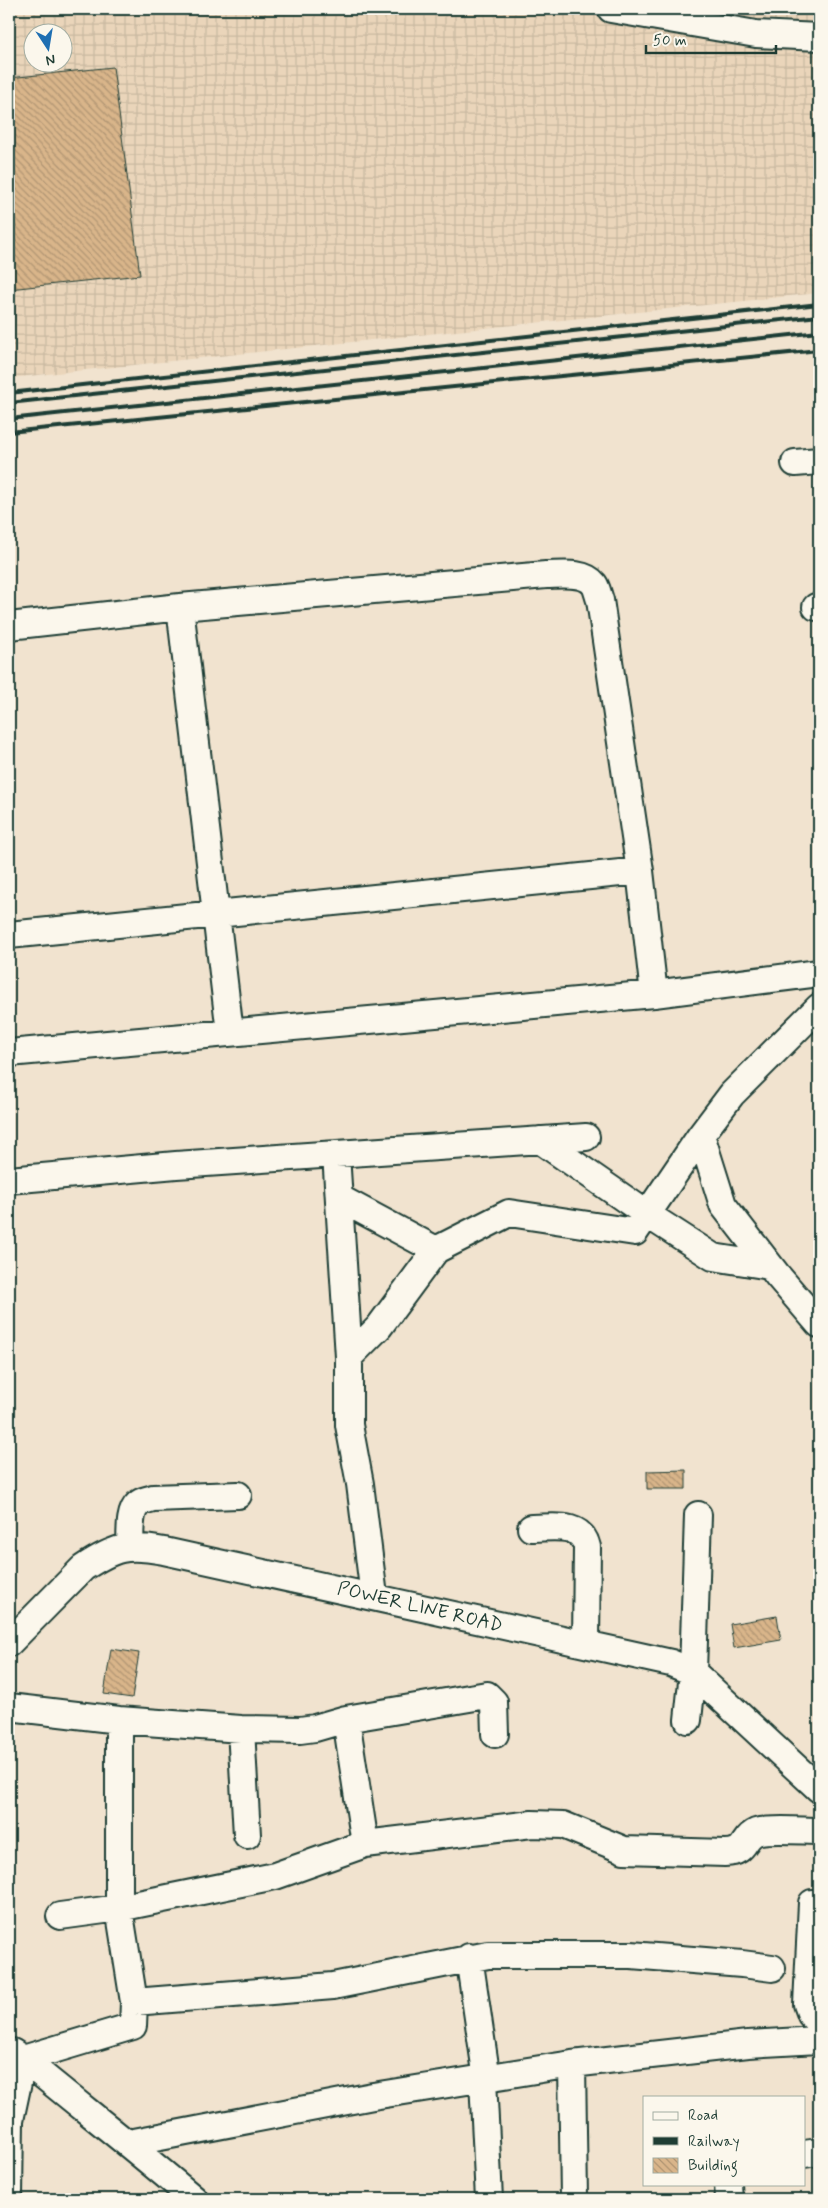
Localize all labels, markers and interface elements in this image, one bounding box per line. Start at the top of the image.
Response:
north arrow [22,22,72,72]
scale bar [646,22,776,54]
text: 50 m [653,31,687,51]
text: N [44,50,57,70]
street label: POWER LINE ROAD [335,1576,505,1638]
legend [643,2096,806,2186]
text: Road [688,2106,718,2126]
text: Railway [688,2132,740,2152]
text: Building [688,2156,738,2177]

